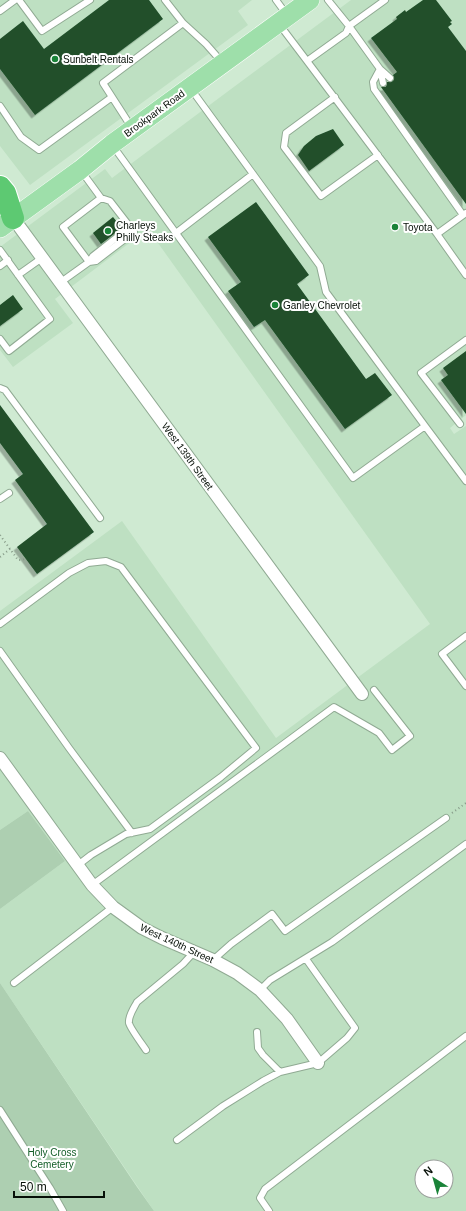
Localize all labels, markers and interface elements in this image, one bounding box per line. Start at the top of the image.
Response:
marker: Sunbelt Rentals [50,54,60,64]
place label: Sunbelt Rentals [63,54,134,65]
street label: Brookpark Road [122,88,187,139]
place label: Charleys Philly Steaks [116,220,173,243]
marker: Toyota [390,222,400,232]
place label: Toyota [403,222,433,233]
marker: Charleys Philly Steaks [103,226,113,236]
marker: Ganley Chevrolet [270,300,280,310]
place label: Ganley Chevrolet [283,300,360,311]
street label: West 139th Street [160,421,216,492]
street label: West 140th Street [138,922,216,965]
park label: Holy Cross Cemetery [28,1147,76,1170]
north arrow [414,1159,454,1199]
text: N [421,1164,435,1178]
scale bar [14,1173,104,1199]
text: 50 m [20,1180,47,1194]

